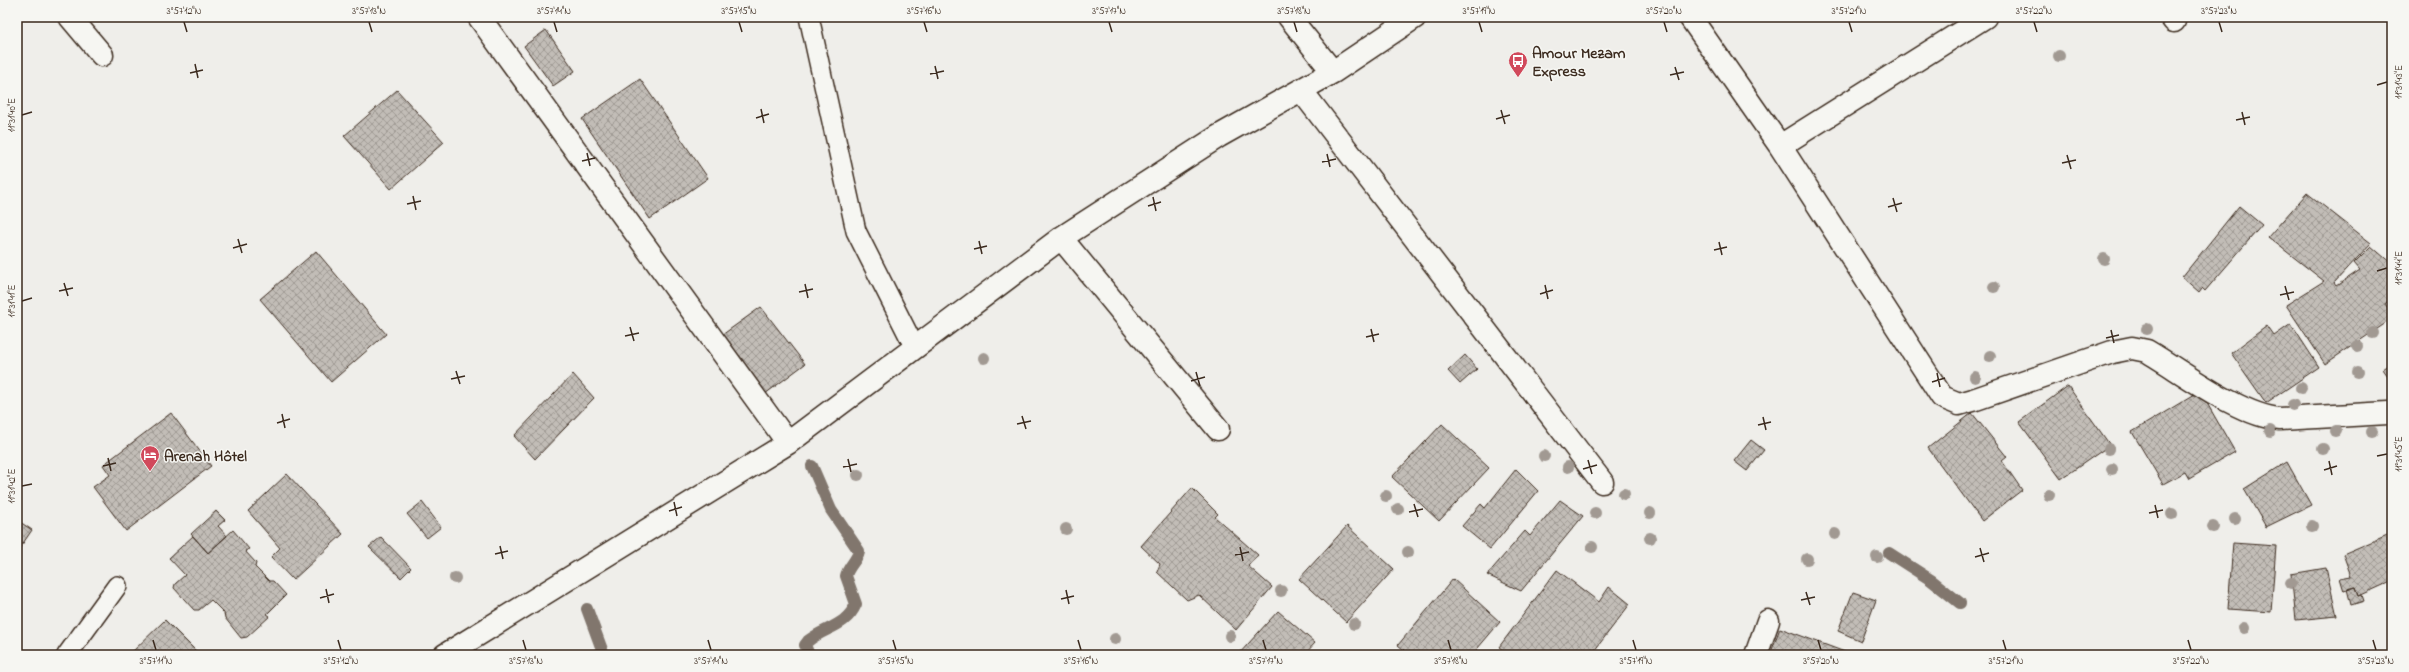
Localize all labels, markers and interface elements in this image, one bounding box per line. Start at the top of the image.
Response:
text: 3°57'12"N [167,4,202,19]
text: 3°57'13"N [352,4,386,19]
text: 3°57'14"N [537,4,571,19]
text: 3°57'15"N [721,4,757,19]
text: 3°57'16"N [907,4,941,19]
text: 3°57'17"N [1092,4,1126,19]
text: 3°57'18"N [1277,4,1311,19]
text: 3°57'19"N [1463,4,1496,19]
text: 3°57'20"N [1646,4,1682,19]
text: 3°57'21"N [1832,4,1867,19]
text: 3°57'22"N [2016,4,2053,19]
text: 3°57'23"N [2201,4,2237,19]
place label: Amour Mezam Express [1532,42,1626,84]
bus stop icon: Amour Mezam Express [1507,50,1529,78]
text: 11°31'43"E [2392,65,2407,99]
text: 11°31'40"E [5,98,20,132]
text: 11°31'44"E [2392,251,2407,285]
text: 11°31'41"E [5,284,20,318]
text: 11°31'45"E [2392,436,2407,472]
hotel icon: Arenah Hôtel [139,444,161,472]
place label: Arenah Hôtel [164,445,247,469]
text: 11°31'42"E [5,469,20,503]
text: 3°57'11"N [139,654,173,669]
text: 3°57'12"N [324,654,359,669]
text: 3°57'13"N [509,654,543,669]
text: 3°57'14"N [694,654,728,669]
text: 3°57'15"N [878,654,914,669]
text: 3°57'16"N [1064,654,1098,669]
text: 3°57'17"N [1249,654,1283,669]
text: 3°57'18"N [1434,654,1468,669]
text: 3°57'19"N [1620,654,1653,669]
text: 3°57'20"N [1803,654,1839,669]
text: 3°57'21"N [1989,654,2024,669]
text: 3°57'22"N [2173,654,2210,669]
text: 3°57'23"N [2358,654,2394,669]

